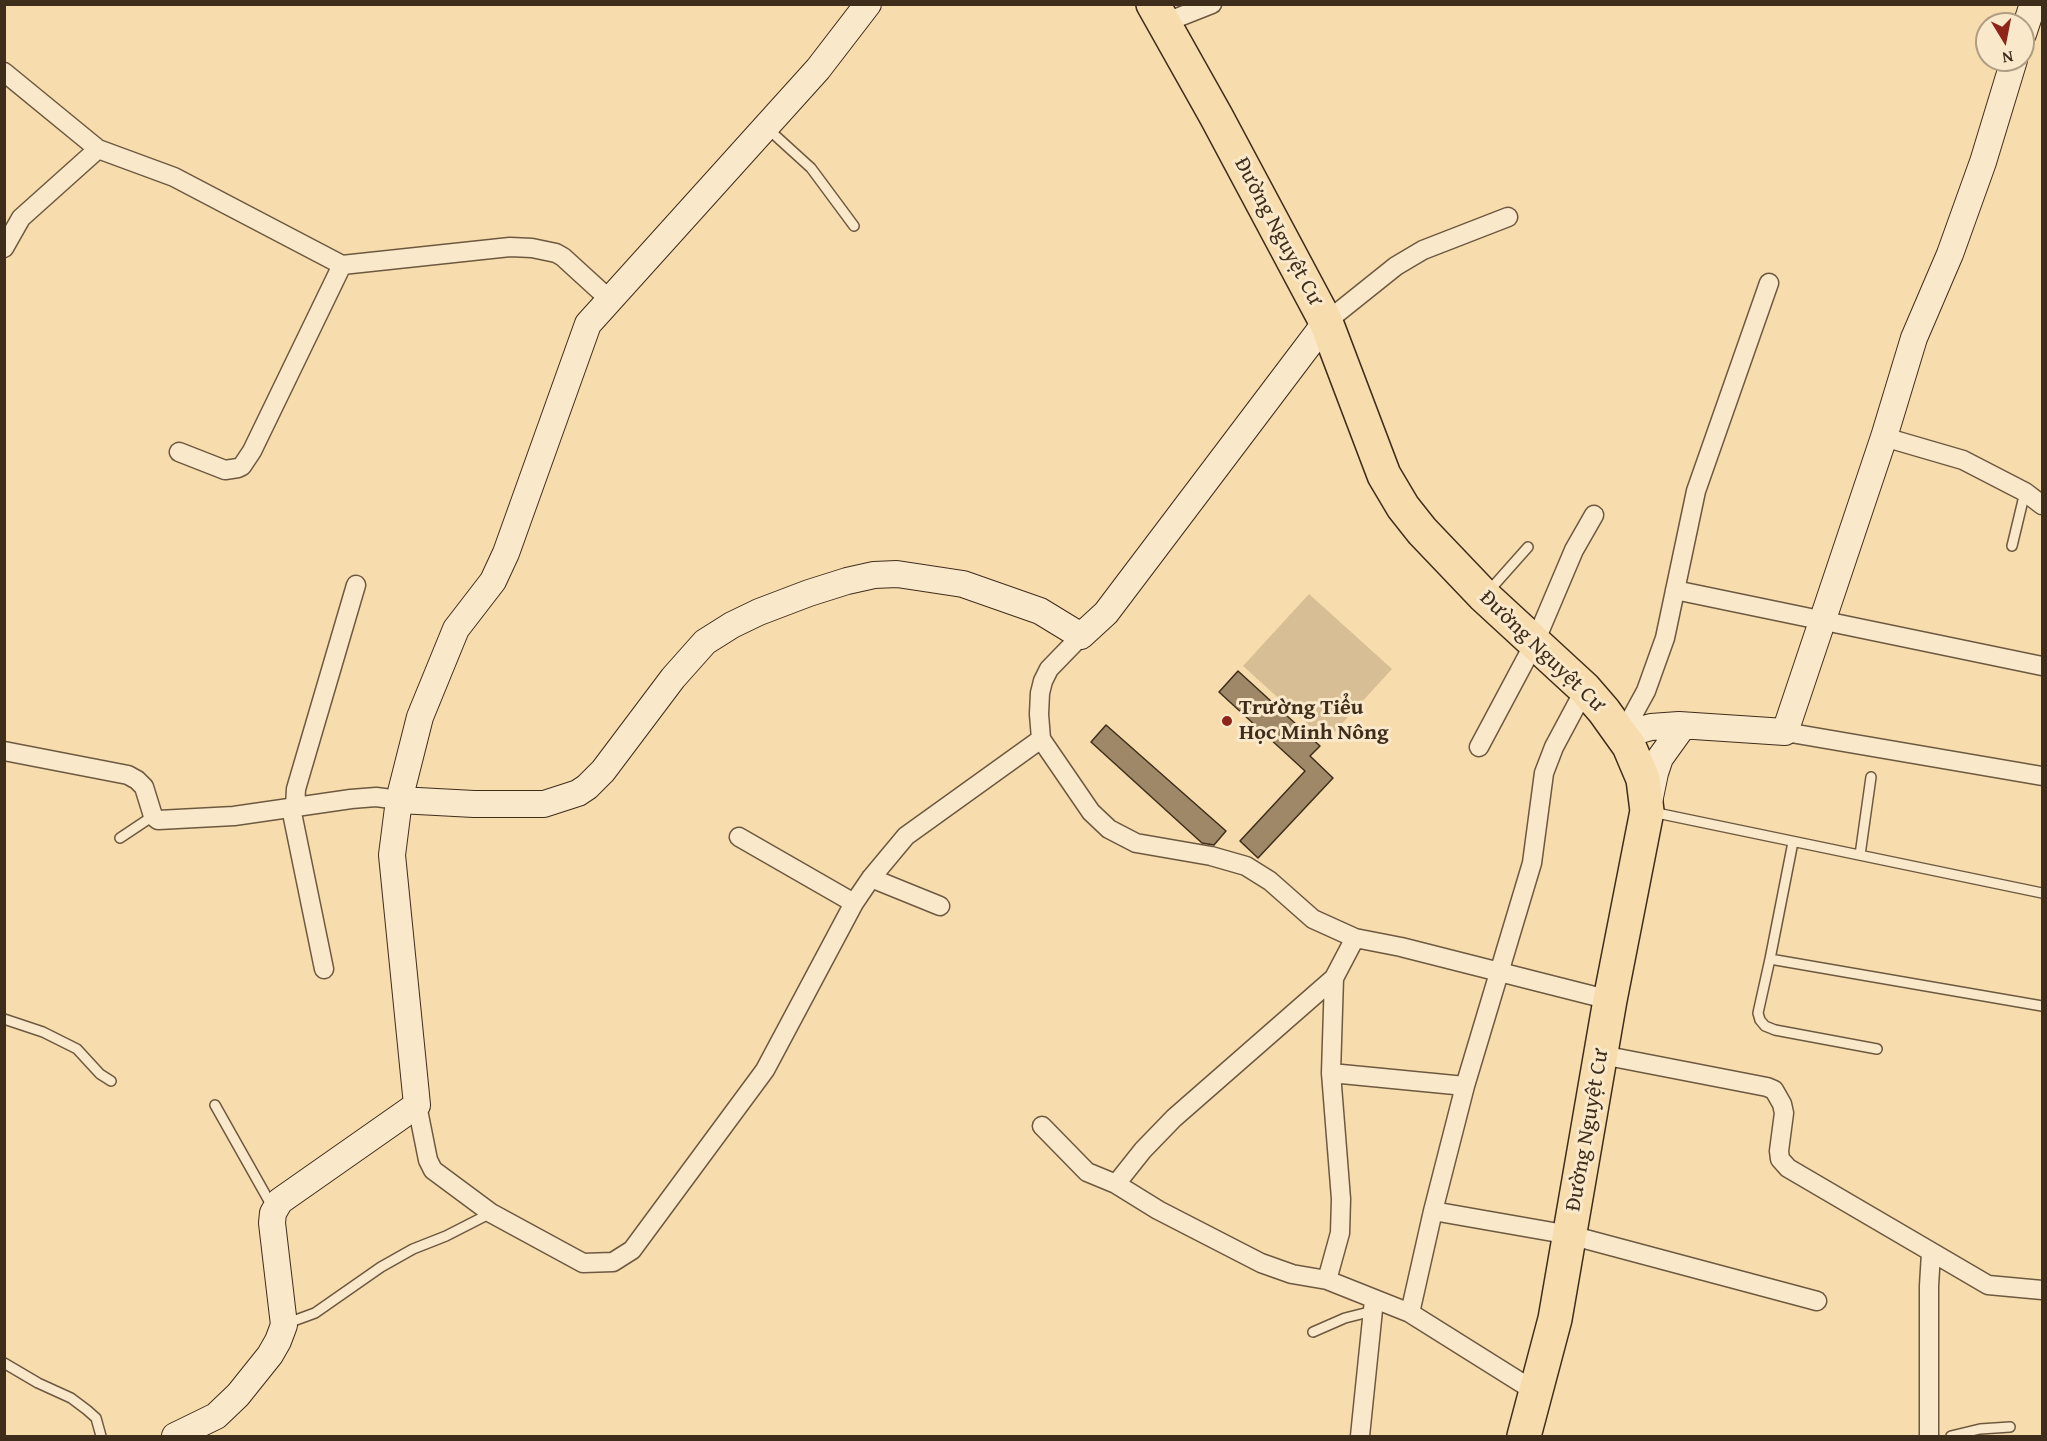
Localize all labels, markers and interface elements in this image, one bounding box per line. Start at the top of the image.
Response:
north arrow [1975,12,2035,72]
text: N [2000,45,2015,71]
street label: Đường Nguyệt Cư [1228,153,1328,311]
street label: Đường Nguyệt Cư [1474,585,1610,719]
place label: Trường Tiểu Học Minh Nông [1239,695,1389,746]
marker: Trường Tiểu Học Minh Nông [1220,714,1234,728]
street label: Đường Nguyệt Cư [1561,1047,1615,1213]

